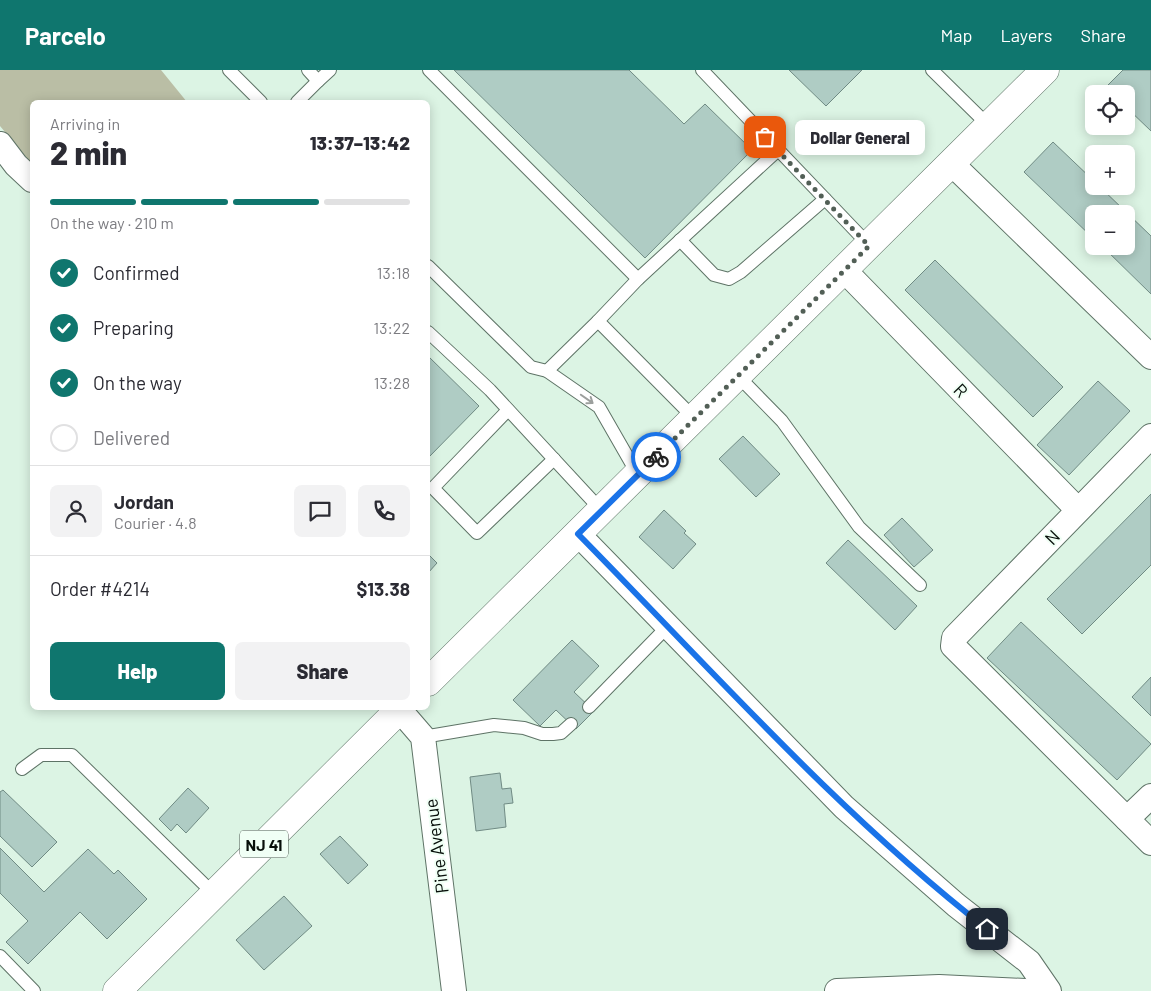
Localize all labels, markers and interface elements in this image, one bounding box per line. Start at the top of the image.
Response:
text: Parcelo [25,21,106,50]
text: Map [940,24,972,46]
text: Layers [1000,24,1053,46]
text: Share [1081,24,1126,46]
map controls [1085,85,1135,255]
button: locate [1085,85,1135,135]
text: Arriving in [50,114,120,133]
pin [744,116,786,158]
callout: Dollar General [795,120,925,154]
icon: bag [751,123,779,151]
text: Dollar General [810,128,910,147]
text: 13:37–13:42 [310,131,410,154]
text: 2 min [50,133,127,171]
button: + [1085,145,1135,195]
button: − [1085,205,1135,255]
text: On the way · 210 m [50,213,174,232]
icon: check [50,259,78,287]
text: Confirmed [93,261,180,284]
text: 13:18 [377,263,410,282]
icon: check [50,314,78,342]
text: Preparing [93,316,174,339]
text: 13:22 [374,318,410,337]
icon: check [50,369,78,397]
text: On the way [93,371,182,394]
text: 13:28 [374,373,410,392]
street label: R [949,378,973,402]
one-way arrow [580,394,594,404]
text: Delivered [93,426,170,449]
courier [631,432,681,482]
icon: bike [642,443,670,471]
button: person [50,485,102,537]
button: chat [294,485,346,537]
button: phone [358,485,410,537]
text: Jordan [114,490,174,513]
text: Courier · 4.8 [114,513,197,532]
street label: N [1040,525,1064,549]
text: Order #4214 [50,577,150,600]
text: $13.38 [356,577,410,600]
button: Help [50,642,225,700]
button: Share [235,642,410,700]
street label: Pine Avenue [419,797,453,895]
road number: NJ 41 [240,831,288,858]
pin [966,908,1008,950]
icon: home [973,915,1001,943]

